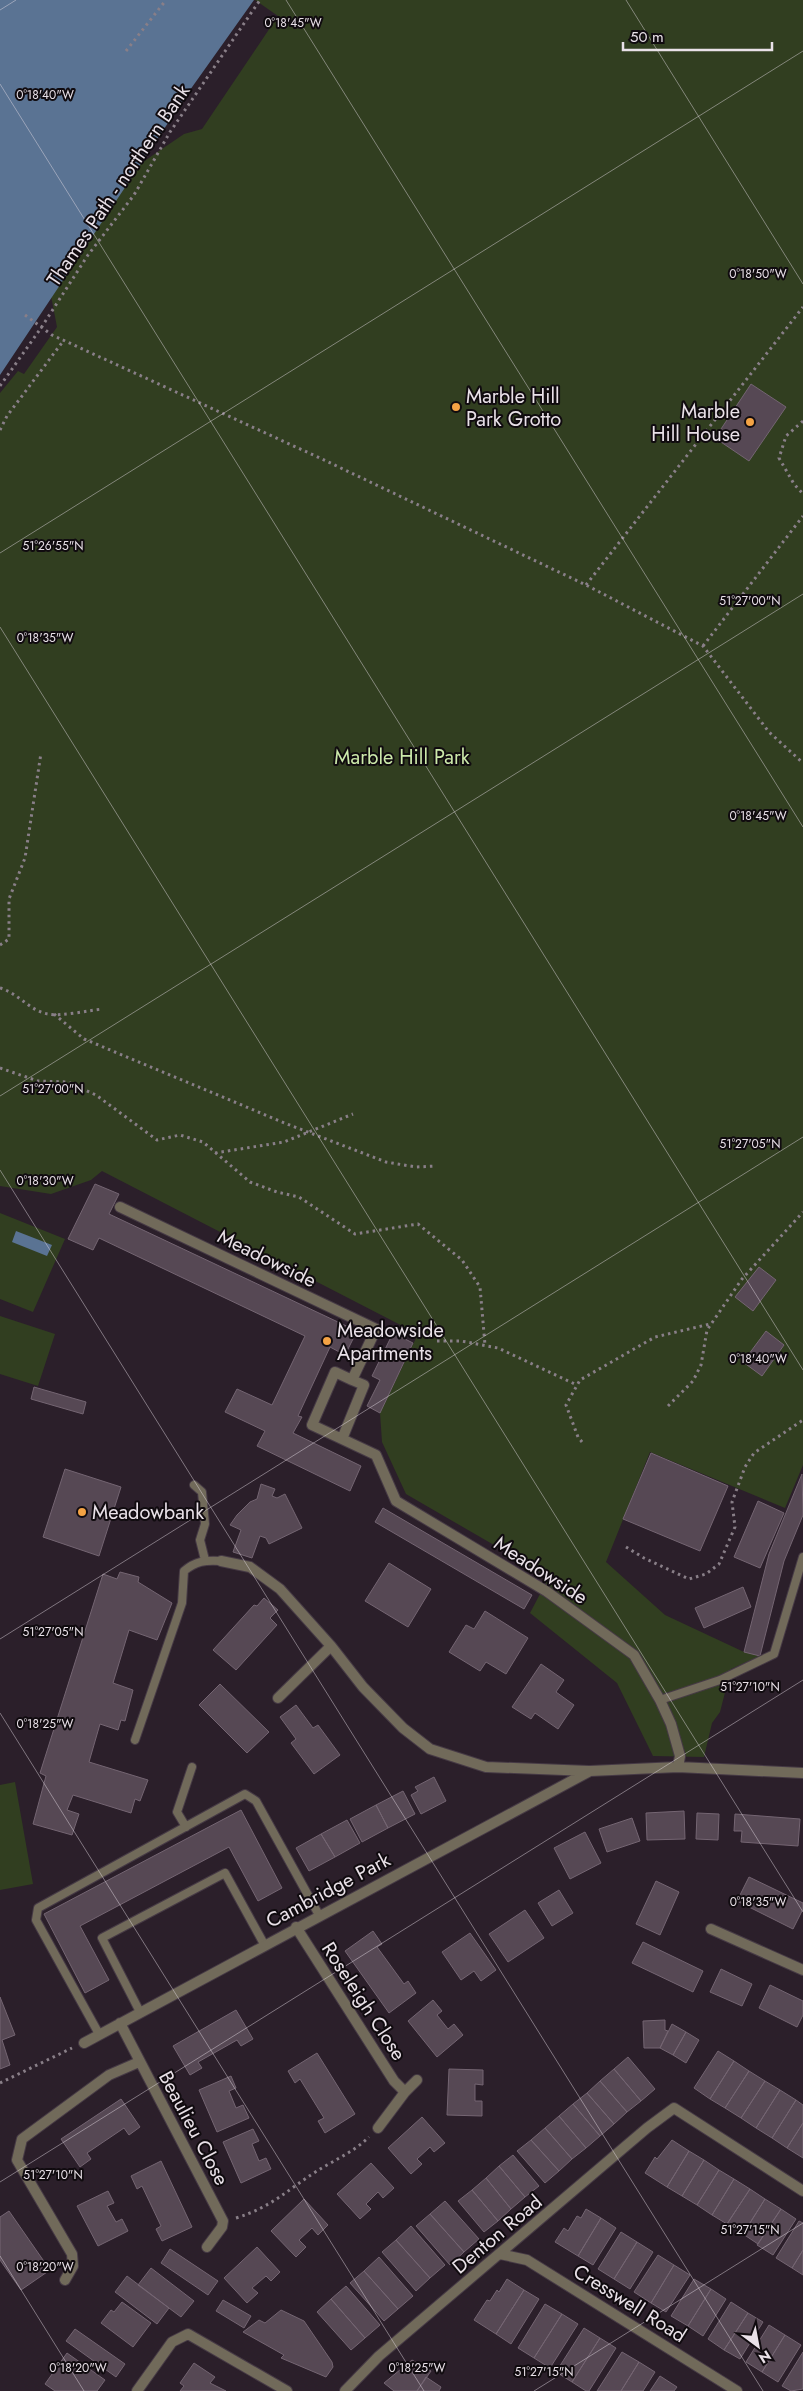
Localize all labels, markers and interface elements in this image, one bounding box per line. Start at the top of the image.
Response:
text: 0°18'45"W [264,14,322,32]
scale bar [623,20,772,52]
text: 50 m [630,26,664,48]
street label: Thames Path - northern Bank [40,78,197,292]
text: 0°18'40"W [16,86,74,104]
text: 0°18'50"W [729,265,787,283]
place label: Marble Hill Park Grotto [466,382,561,434]
place label: Marble Hill House [651,397,740,449]
marker: Marble Hill Park Grotto [450,401,462,413]
marker: Marble Hill House [744,416,756,428]
text: 51°26'55"N [22,537,84,555]
text: 51°27'00"N [719,592,781,610]
text: 0°18'35"W [17,629,73,647]
park label: Marble Hill Park [334,743,470,772]
text: 0°18'45"W [729,807,787,825]
text: 51°27'00"N [22,1080,84,1098]
text: 51°27'05"N [720,1135,780,1153]
text: 0°18'30"W [16,1172,74,1190]
street label: Meadowside [212,1222,321,1295]
place label: Meadowside Apartments [337,1316,444,1368]
marker: Meadowside Apartments [321,1335,333,1347]
text: 0°18'40"W [729,1350,787,1368]
place label: Meadowbank [92,1498,204,1527]
marker: Meadowbank [76,1506,88,1518]
street label: Meadowside [488,1529,593,1612]
text: 51°27'05"N [23,1623,83,1641]
text: 51°27'10"N [720,1678,780,1696]
text: 0°18'25"W [17,1715,74,1733]
street label: Cambridge Park [261,1845,396,1935]
text: 0°18'35"W [730,1893,786,1911]
street label: Roseleigh Close [314,1936,413,2066]
street label: Beaulieu Close [151,2066,236,2191]
text: 51°27'10"N [23,2166,83,2184]
street label: Denton Road [446,2188,549,2281]
text: 51°27'15"N [720,2221,780,2239]
street label: Cresswell Road [568,2257,692,2350]
text: 0°18'20"W [16,2258,74,2276]
north arrow [733,2321,783,2371]
text: N [755,2346,775,2368]
text: 0°18'20"W [49,2359,107,2377]
text: 0°18'25"W [389,2359,446,2377]
text: 51°27'15"N [514,2363,574,2381]

